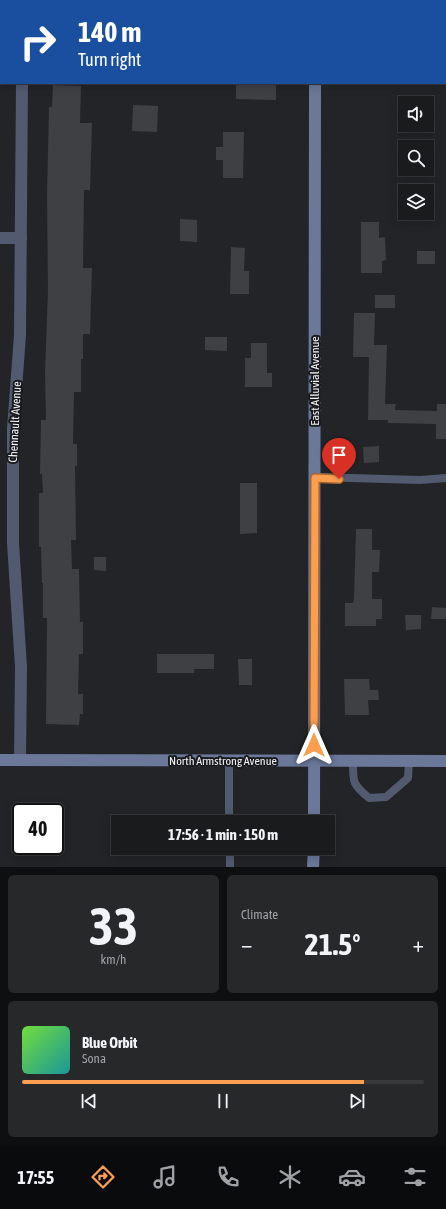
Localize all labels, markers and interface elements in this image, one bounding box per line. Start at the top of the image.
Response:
icon: right [12,16,64,68]
text: 140 m [78,16,141,48]
text: Turn right [78,49,141,70]
map controls [398,96,434,220]
button: sound [398,96,434,132]
button: search [398,140,434,176]
button: layers [398,184,434,220]
street label: East Alluvial Avenue [308,336,322,426]
street label: Chennault Avenue [6,381,24,463]
pin [322,438,356,479]
icon: arrive [328,444,350,466]
position arrow [293,724,335,766]
street label: North Armstrong Avenue [169,754,277,768]
speed limit sign: 40 [12,803,64,855]
text: 17:56 · 1 min · 150 m [168,826,278,843]
text: 33 [89,896,138,956]
text: Climate [241,907,278,922]
text: 21.5° [305,927,360,961]
text: − [241,931,252,957]
text: + [413,931,424,957]
text: km/h [101,952,126,967]
text: Blue Orbit [82,1034,137,1051]
text: Sona [82,1051,106,1066]
icon: previous [78,1090,100,1112]
icon: pause [212,1090,234,1112]
icon: next [346,1090,368,1112]
icon: directions [89,1163,117,1191]
icon: music [151,1163,179,1191]
icon: phone [214,1163,242,1191]
icon: climate [276,1163,304,1191]
icon: car [338,1163,366,1191]
icon: filters [401,1163,429,1191]
text: 17:55 [17,1167,54,1188]

